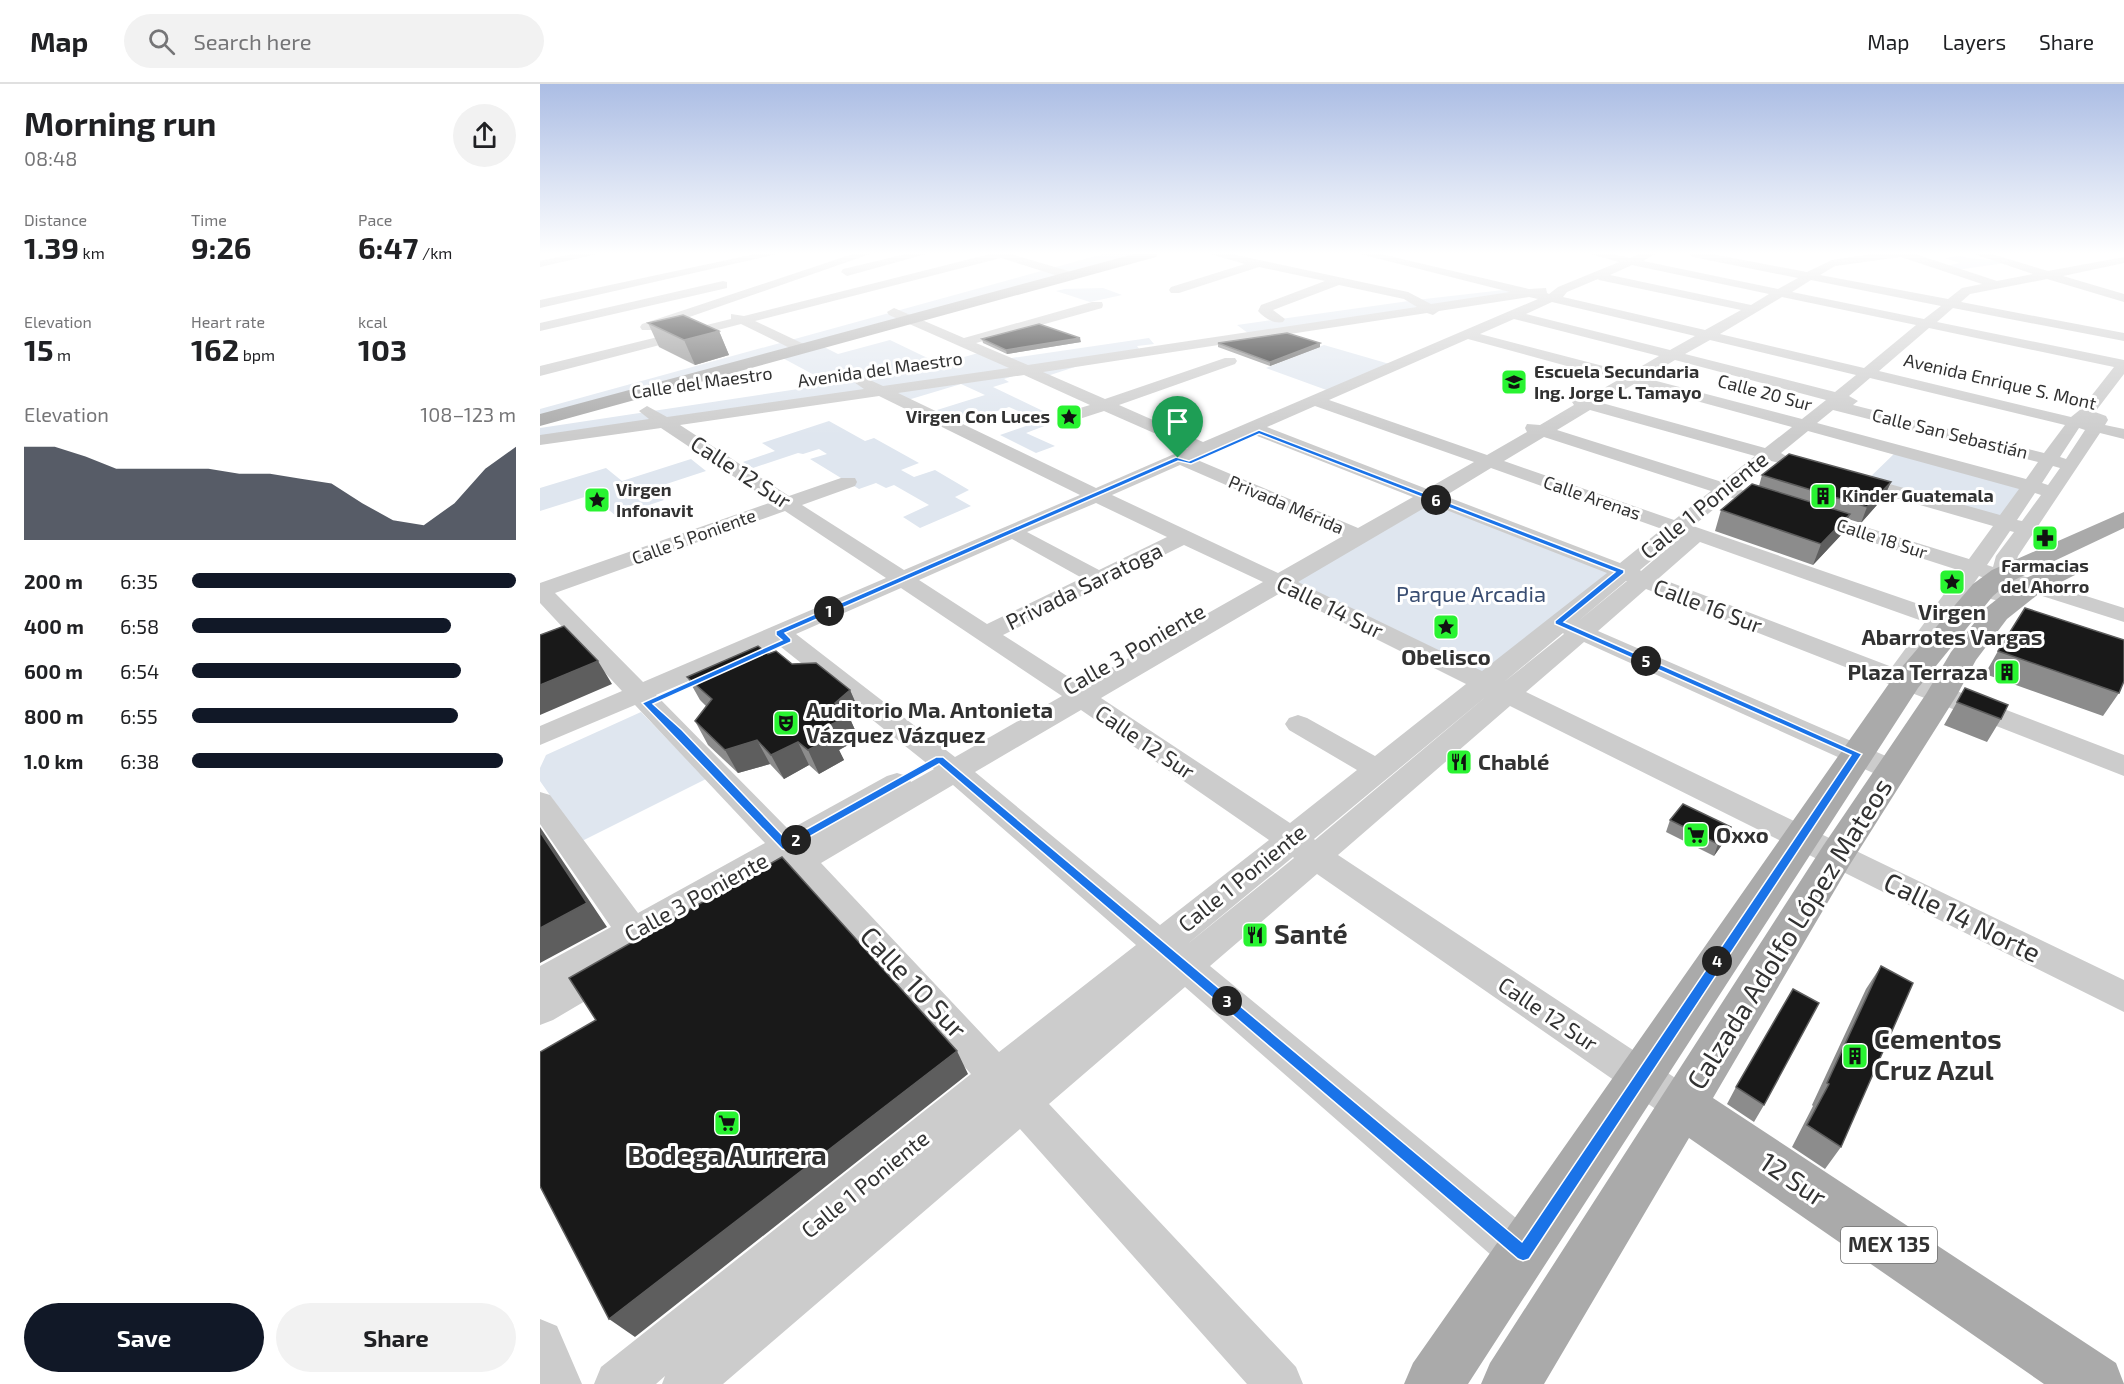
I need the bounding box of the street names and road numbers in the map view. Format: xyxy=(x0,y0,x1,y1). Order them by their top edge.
street label: Avenida del Maestro xyxy=(796,347,964,391)
street label: Avenida Enrique S. Mont xyxy=(1902,348,2099,414)
street label: Calle del Maestro xyxy=(630,361,774,403)
street label: Calle 20 Sur xyxy=(1716,369,1815,415)
street label: Calle San Sebastián xyxy=(1870,403,2030,463)
street label: Calle 12 Sur xyxy=(687,429,797,513)
street label: Calle 1 Poniente xyxy=(1634,445,1772,564)
street label: Privada Mérida xyxy=(1225,470,1347,538)
street label: Calle Arenas xyxy=(1541,470,1644,524)
street label: Calle 5 Poniente xyxy=(629,503,759,569)
street label: Calle 18 Sur xyxy=(1834,513,1931,563)
street label: Privada Saratoga xyxy=(1001,536,1166,634)
street label: Calle 14 Sur xyxy=(1273,569,1388,643)
street label: Calle 16 Sur xyxy=(1650,572,1767,638)
street label: Calle 3 Poniente xyxy=(1058,597,1209,699)
street label: Calle 12 Sur xyxy=(1091,698,1200,784)
street label: Calzada Adolfo López Mateos xyxy=(1679,771,1898,1095)
street label: Calle 1 Poniente xyxy=(1172,818,1310,937)
street label: Calle 3 Poniente xyxy=(619,846,772,946)
street label: Calle 14 Norte xyxy=(1879,865,2046,968)
street label: Calle 10 Sur xyxy=(855,919,974,1044)
street label: Calle 12 Sur xyxy=(1494,970,1603,1056)
street label: Calle 1 Poniente xyxy=(795,1124,933,1243)
street label: 12 Sur xyxy=(1755,1145,1834,1212)
road number: MEX 135 xyxy=(1841,1227,1937,1263)

